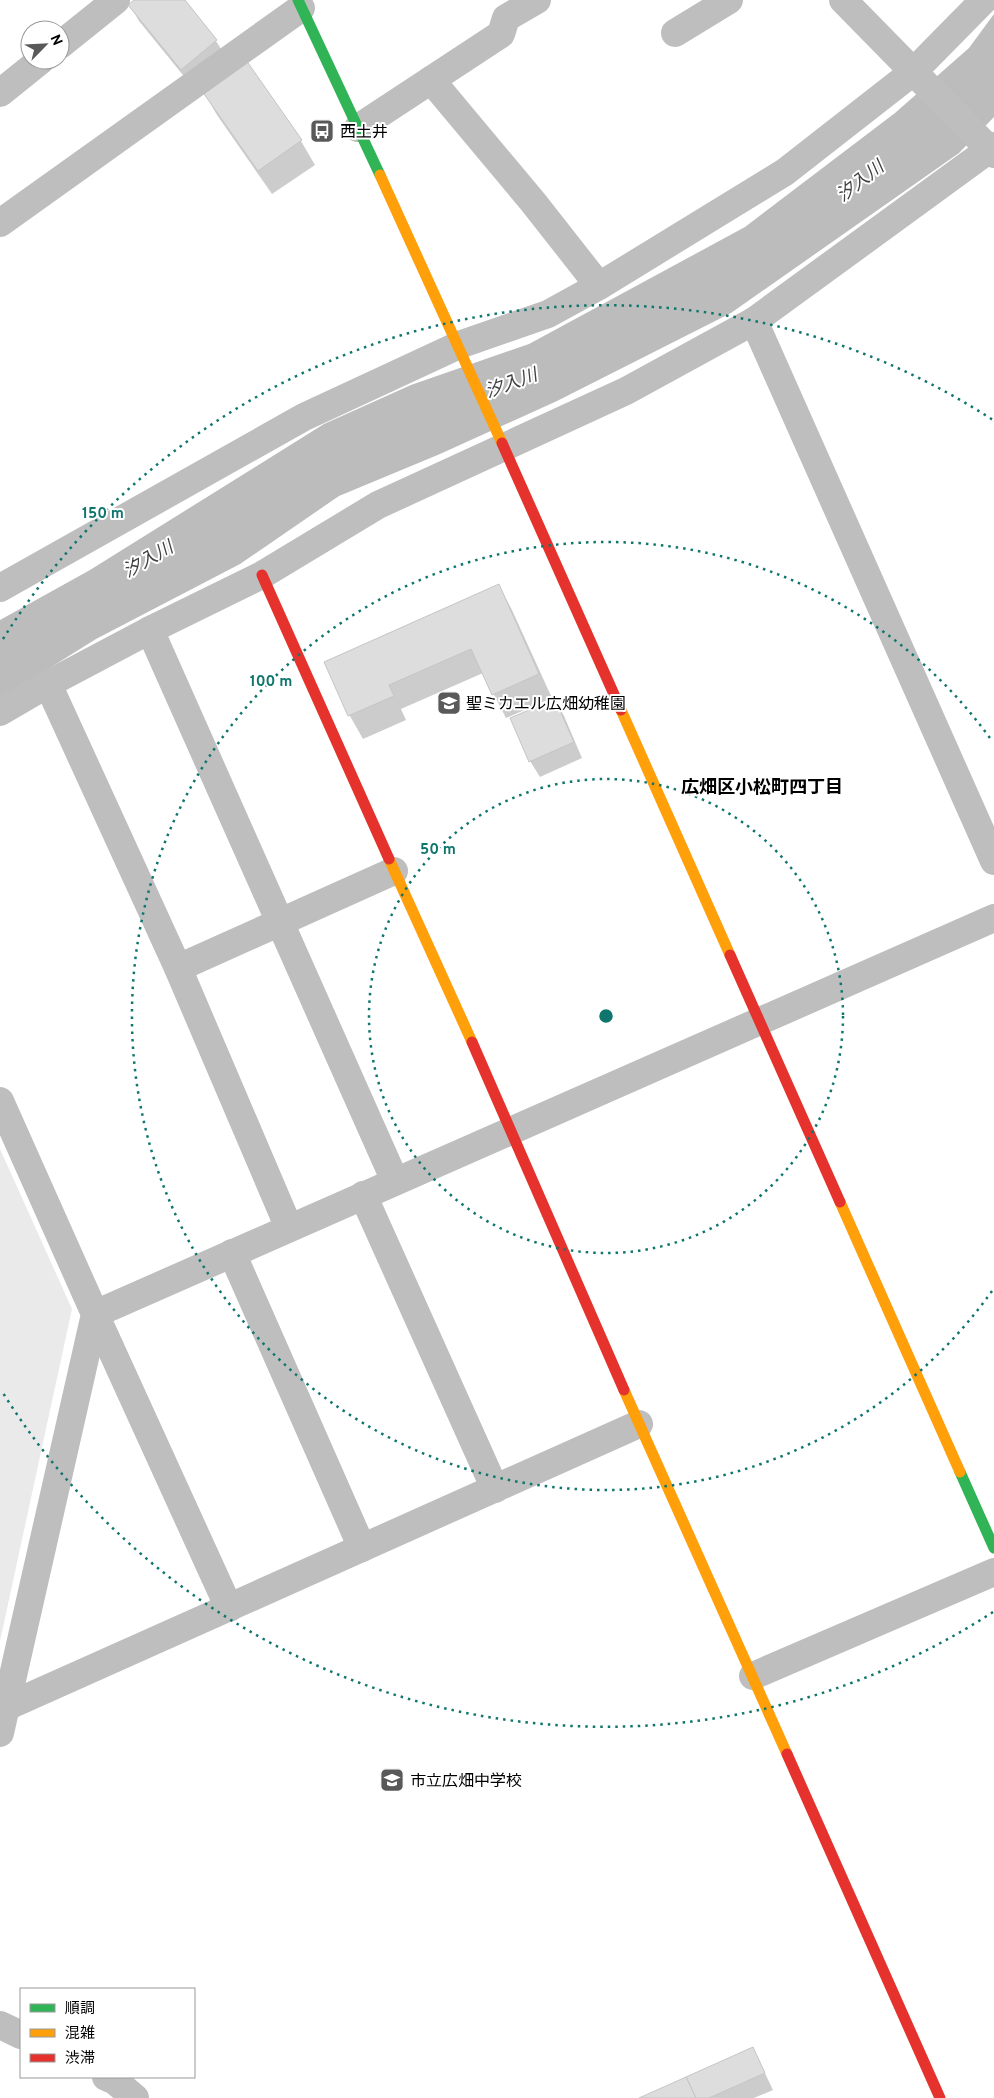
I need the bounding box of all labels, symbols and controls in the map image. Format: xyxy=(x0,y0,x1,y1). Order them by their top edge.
north arrow xyxy=(20,20,70,70)
text: N xyxy=(46,32,65,48)
bus stop icon: 西土井 xyxy=(309,118,335,144)
place label: 西土井 xyxy=(340,123,388,143)
water label: 汐入川 xyxy=(833,155,891,208)
water label: 汐入川 xyxy=(482,364,543,404)
text: 150 m xyxy=(82,505,124,524)
water label: 汐入川 xyxy=(120,536,180,584)
text: 100 m xyxy=(250,673,292,692)
school or university icon: 聖ミカエル広畑幼稚園 xyxy=(436,690,462,716)
place label: 聖ミカエル広畑幼稚園 xyxy=(466,695,626,715)
district label: 広畑区小松町四丁目 xyxy=(681,777,843,800)
text: 50 m xyxy=(420,841,456,860)
centre of rings xyxy=(597,1007,615,1025)
school or university icon: 市立広畑中学校 xyxy=(379,1767,405,1793)
place label: 市立広畑中学校 xyxy=(410,1772,522,1792)
legend xyxy=(20,1988,195,2078)
text: 順調 xyxy=(65,2000,95,2019)
text: 混雑 xyxy=(65,2025,95,2044)
text: 渋滞 xyxy=(65,2050,95,2069)

